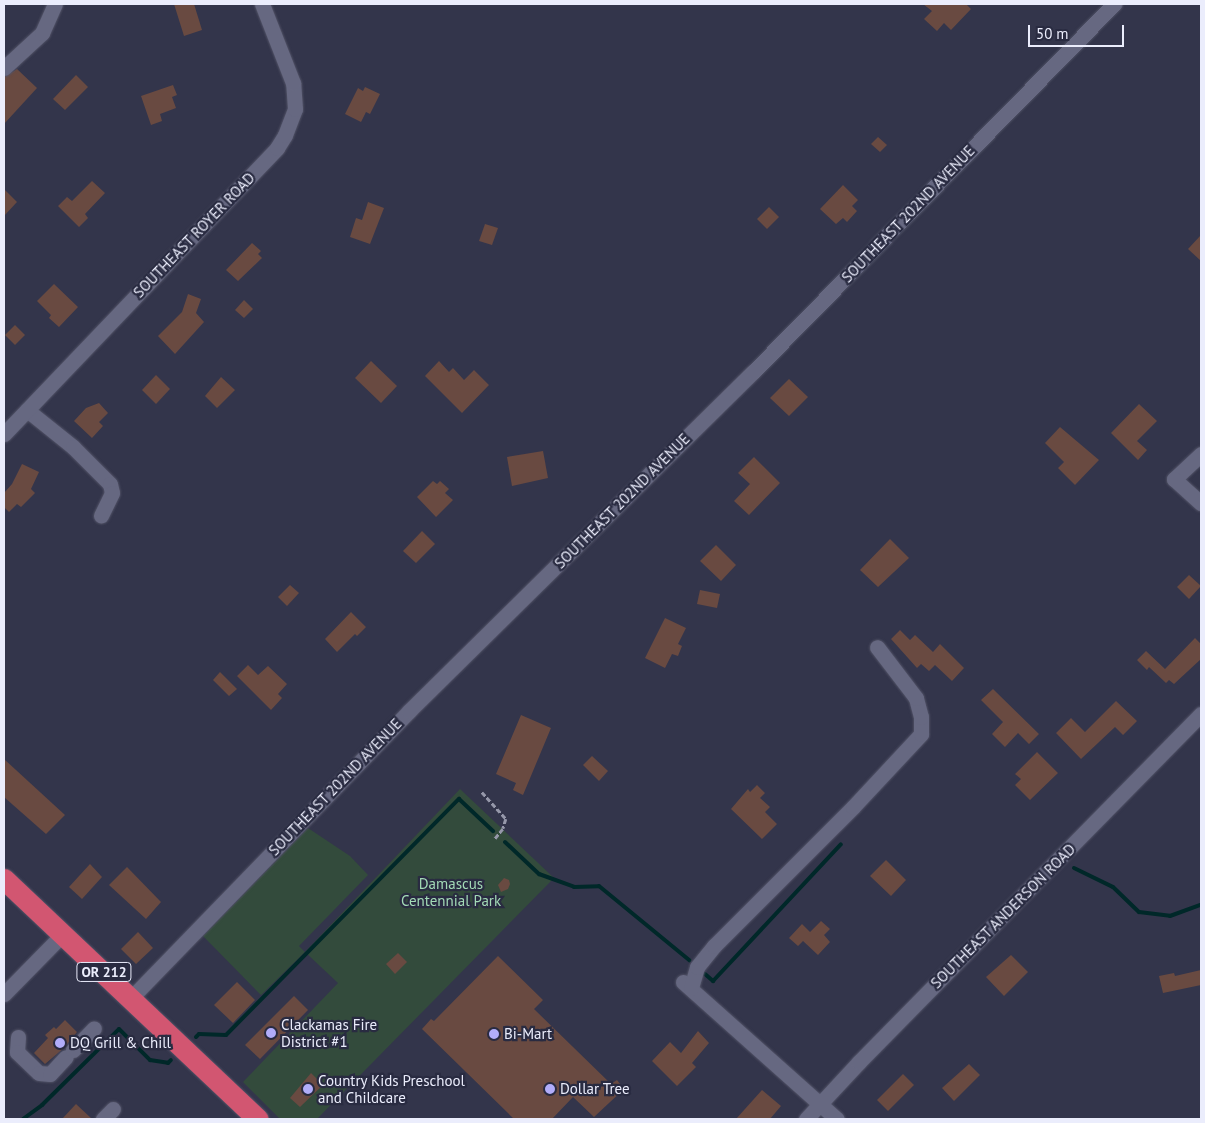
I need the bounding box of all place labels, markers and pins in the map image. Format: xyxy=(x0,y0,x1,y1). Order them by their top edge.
place label: Clackamas Fire District #1 xyxy=(281,1015,377,1050)
place label: Bi-Mart xyxy=(504,1025,552,1043)
marker: Clackamas Fire District #1 xyxy=(265,1027,277,1039)
marker: Bi-Mart xyxy=(488,1028,500,1040)
place label: DQ Grill & Chill xyxy=(70,1034,171,1052)
marker: DQ Grill & Chill xyxy=(54,1037,66,1049)
place label: Country Kids Preschool and Childcare xyxy=(318,1071,465,1106)
place label: Dollar Tree xyxy=(560,1080,630,1098)
marker: Country Kids Preschool and Childcare xyxy=(302,1083,314,1095)
marker: Dollar Tree xyxy=(544,1083,556,1095)

